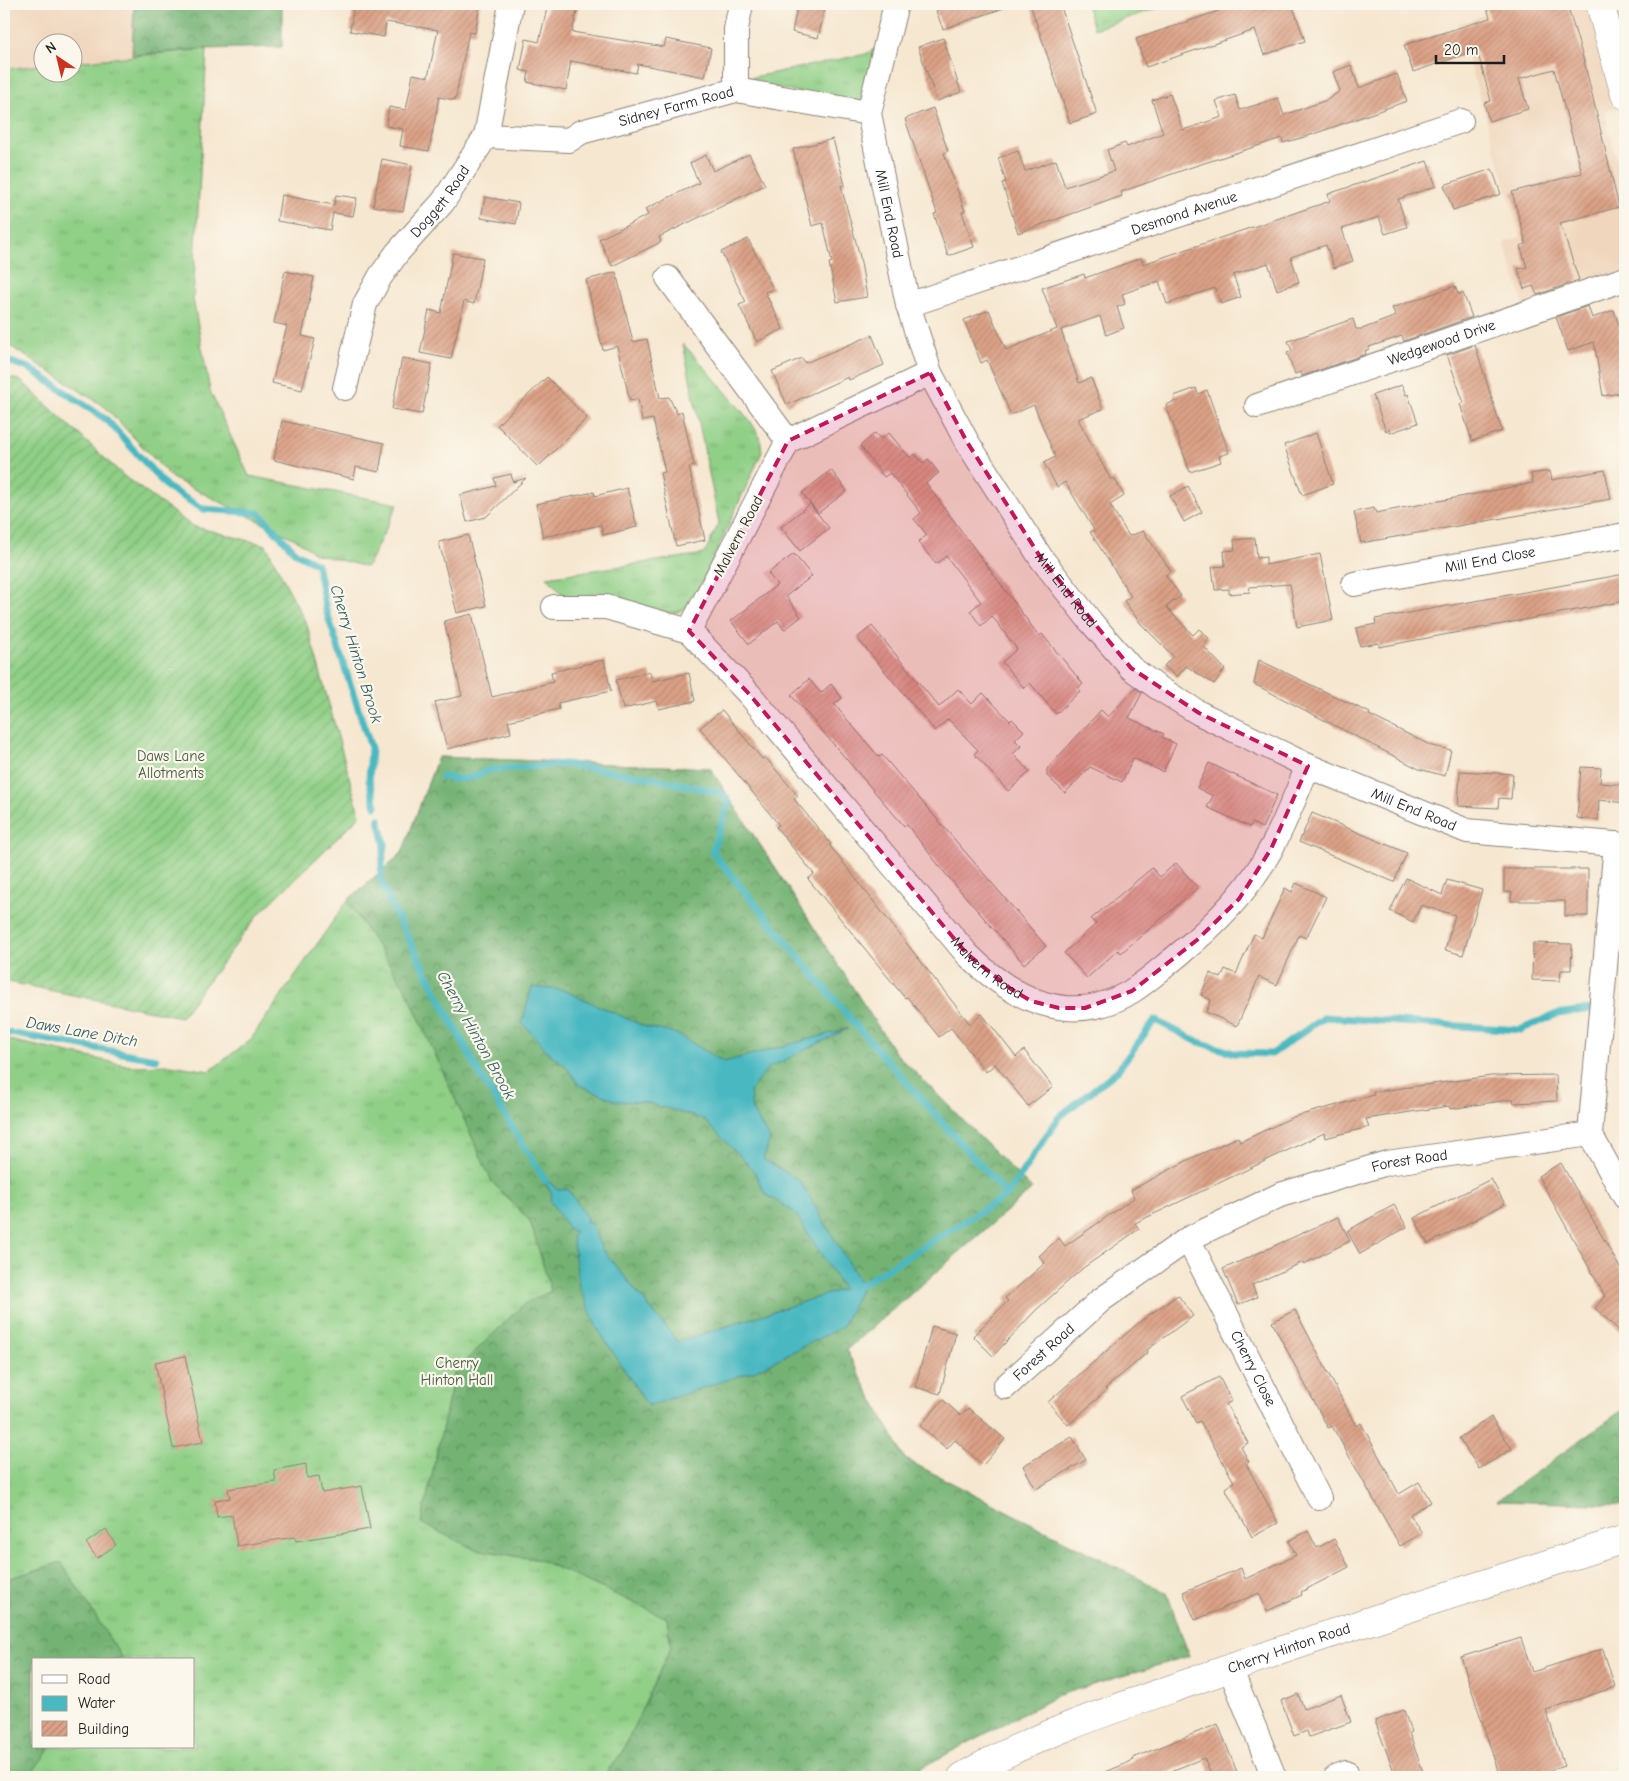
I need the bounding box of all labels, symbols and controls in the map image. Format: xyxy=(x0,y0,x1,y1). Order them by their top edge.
north arrow xyxy=(32,32,82,82)
scale bar xyxy=(1436,32,1504,64)
text: N xyxy=(42,38,59,57)
text: 20 m xyxy=(1444,41,1478,59)
street label: Sidney Farm Road xyxy=(616,82,736,130)
street label: Doggett Road xyxy=(406,162,474,241)
street label: Mill End Road xyxy=(872,168,907,260)
street label: Desmond Avenue xyxy=(1129,187,1240,239)
street label: Wedgewood Drive xyxy=(1385,315,1498,369)
street label: Malvern Road xyxy=(709,493,767,579)
street label: Mill End Close xyxy=(1443,542,1537,576)
street label: Mill End Road xyxy=(1031,549,1101,631)
water label: Cherry Hinton Brook xyxy=(326,583,386,725)
park label: Daws Lane Allotments xyxy=(137,747,206,782)
street label: Mill End Road xyxy=(1369,784,1459,835)
street label: Malvern Road xyxy=(947,933,1026,1003)
water label: Cherry Hinton Brook xyxy=(433,968,519,1102)
water label: Daws Lane Ditch xyxy=(25,1013,139,1051)
street label: Forest Road xyxy=(1369,1145,1449,1176)
street label: Forest Road xyxy=(1009,1320,1078,1385)
street label: Cherry Close xyxy=(1227,1328,1280,1410)
park label: Cherry Hinton Hall xyxy=(421,1354,493,1389)
street label: Cherry Hinton Road xyxy=(1225,1619,1353,1677)
legend xyxy=(32,1658,195,1748)
text: Road xyxy=(78,1670,110,1688)
text: Water xyxy=(78,1694,115,1712)
text: Building xyxy=(78,1720,129,1738)

